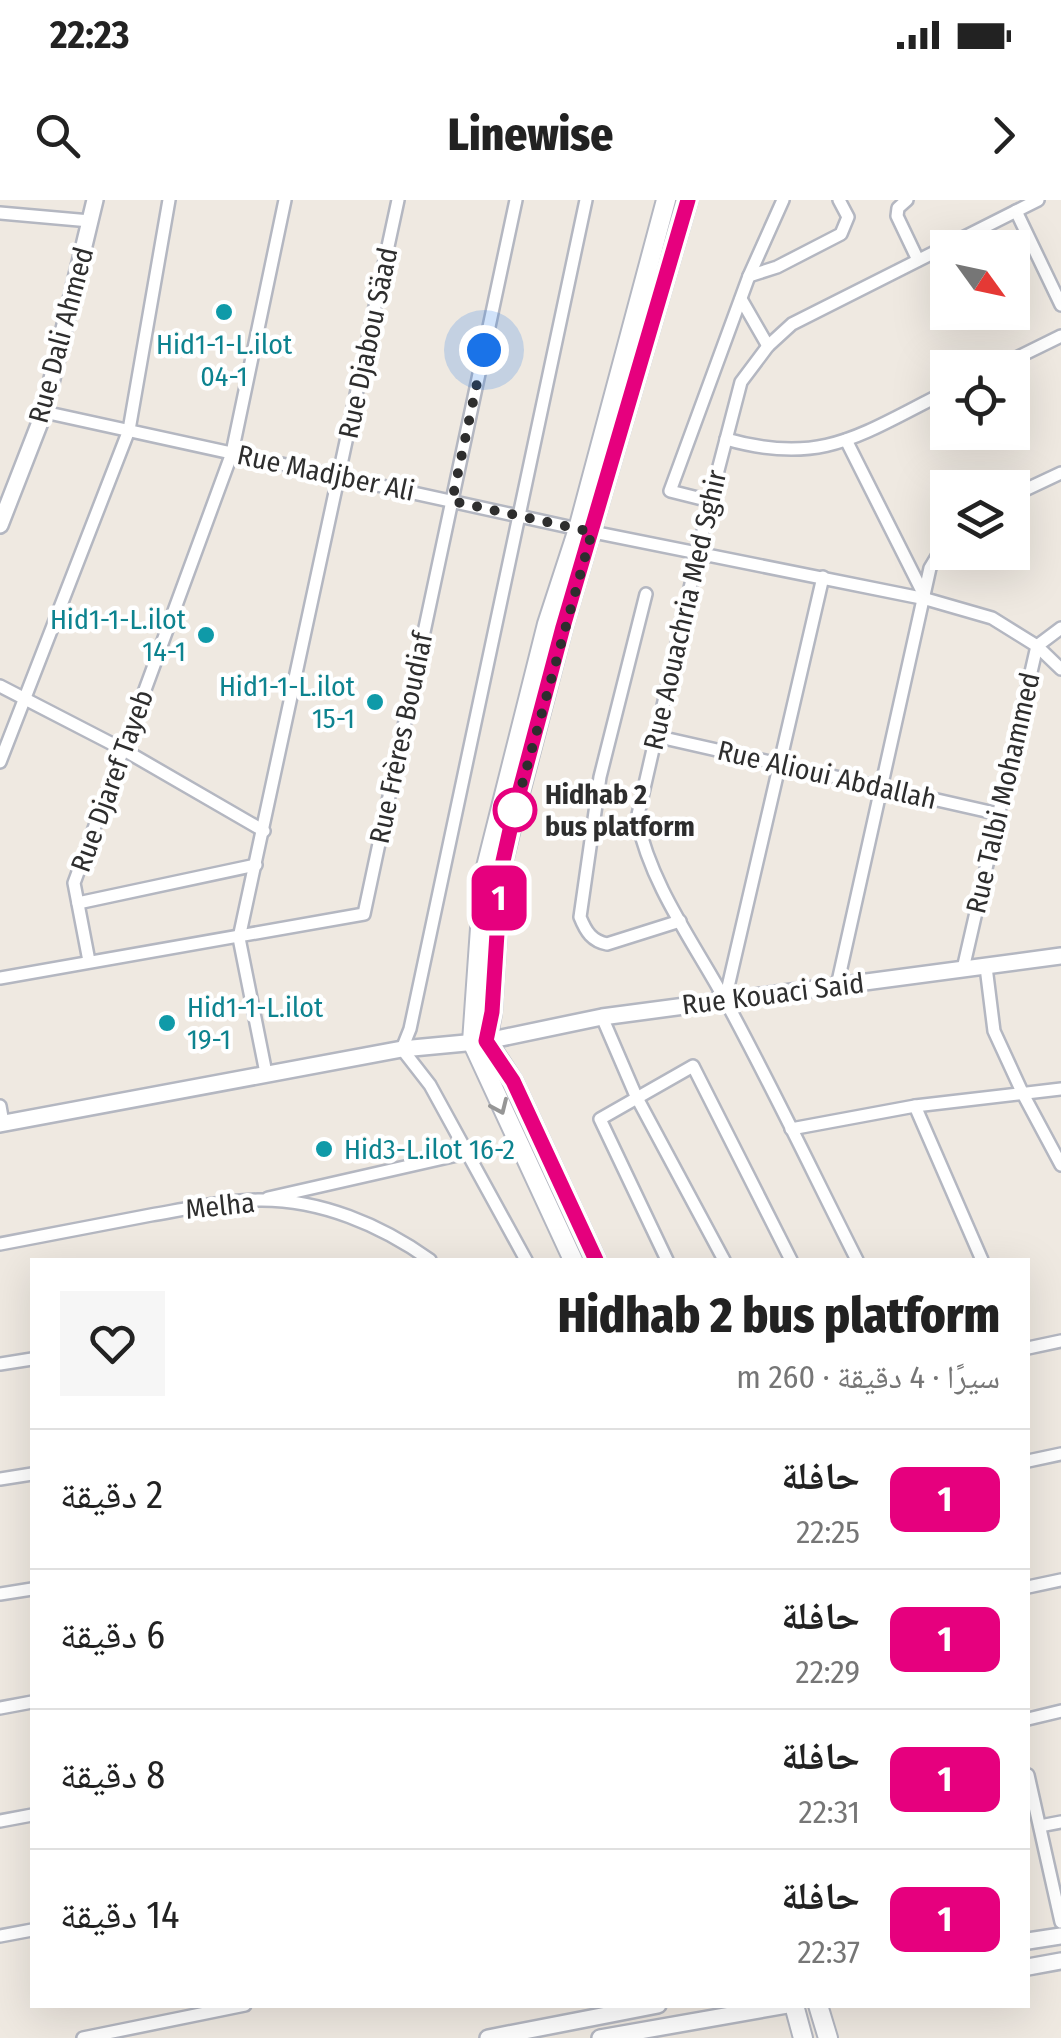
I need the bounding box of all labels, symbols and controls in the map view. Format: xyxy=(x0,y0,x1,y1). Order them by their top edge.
text: 22:23 xyxy=(50,12,129,58)
icon: search xyxy=(30,108,85,163)
text: Linewise xyxy=(448,108,613,162)
icon: forward xyxy=(976,108,1031,163)
north arrow xyxy=(930,230,1030,330)
map controls xyxy=(930,230,1030,570)
street label: Rue Dali Ahmed xyxy=(22,243,100,427)
street label: Rue Djabou Säad xyxy=(332,244,404,442)
marker: Hid1-1-L.ilot 04-1 xyxy=(213,301,235,323)
your location xyxy=(459,325,509,375)
place label: Hid1-1-L.ilot 04-1 xyxy=(156,328,293,393)
button: locate xyxy=(930,350,1030,450)
street label: Rue Madjber Ali xyxy=(234,438,418,508)
street label: Rue Aouachria Med Sghir xyxy=(637,467,733,753)
button: layers xyxy=(930,470,1030,570)
place label: Hid1-1-L.ilot 14-1 xyxy=(50,603,187,668)
marker: Hid1-1-L.ilot 14-1 xyxy=(195,624,217,646)
street label: Rue Frères Boudiaf xyxy=(363,627,440,846)
street label: Rue Talbi Mohammed xyxy=(959,669,1047,917)
place label: Hid1-1-L.ilot 15-1 xyxy=(219,670,356,735)
street label: Rue Djaref Tayeb xyxy=(64,685,160,877)
marker: Hid1-1-L.ilot 15-1 xyxy=(364,691,386,713)
street label: Rue Alioui Abdallah xyxy=(714,734,940,816)
place label: Hidhab 2 bus platform xyxy=(545,778,695,843)
marker: Hidhab 2 bus platform xyxy=(494,789,536,831)
line badge: 1 xyxy=(466,866,532,930)
text: 1 xyxy=(492,877,506,919)
street label: Rue Kouaci Said xyxy=(680,966,866,1022)
place label: Hid1-1-L.ilot 19-1 xyxy=(187,991,324,1056)
marker: Hid1-1-L.ilot 19-1 xyxy=(156,1012,178,1034)
one-way arrow xyxy=(488,1097,508,1115)
place label: Hid3-L.ilot 16-2 xyxy=(344,1133,515,1166)
marker: Hid3-L.ilot 16-2 xyxy=(313,1138,335,1160)
street label: Melha xyxy=(184,1186,256,1226)
text: Hidhab 2 bus platform xyxy=(558,1287,1000,1345)
button: heart xyxy=(60,1291,165,1396)
text: سيرًا · 4 دقيقة · 260 m xyxy=(736,1358,1000,1396)
text: حافلة xyxy=(781,1453,860,1499)
text: 2 دقيقة xyxy=(60,1472,163,1518)
text: 1 xyxy=(938,1478,952,1520)
text: 22:25 xyxy=(796,1513,860,1551)
text: حافلة xyxy=(781,1593,860,1639)
text: 6 دقيقة xyxy=(60,1612,165,1658)
text: 1 xyxy=(938,1618,952,1660)
text: 22:29 xyxy=(796,1653,860,1691)
text: حافلة xyxy=(781,1733,860,1779)
text: 8 دقيقة xyxy=(60,1752,165,1798)
text: 1 xyxy=(938,1758,952,1800)
text: 22:31 xyxy=(799,1793,860,1831)
text: حافلة xyxy=(781,1873,860,1919)
text: 14 دقيقة xyxy=(60,1892,179,1938)
text: 1 xyxy=(938,1898,952,1940)
text: 22:37 xyxy=(797,1933,860,1971)

